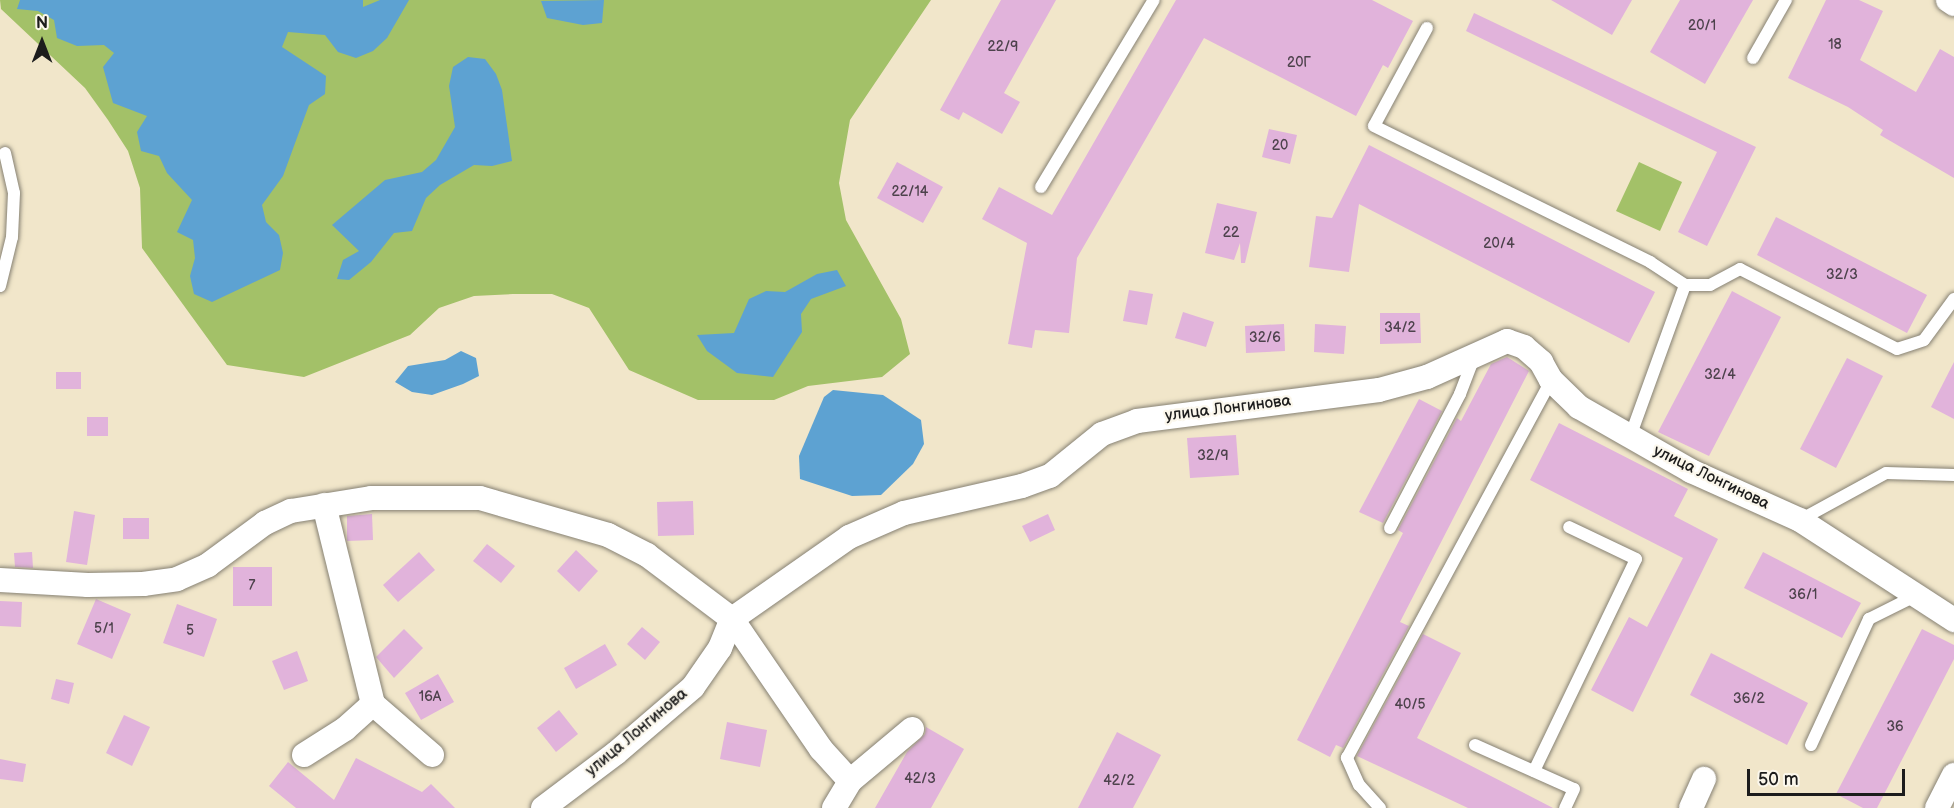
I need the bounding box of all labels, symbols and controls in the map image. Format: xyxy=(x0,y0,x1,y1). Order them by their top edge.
north arrow xyxy=(12,12,72,72)
text: N xyxy=(36,14,48,33)
house number: 20/1 xyxy=(1688,18,1716,34)
house number: 18 xyxy=(1828,37,1842,53)
house number: 22/9 xyxy=(988,39,1018,55)
house number: 20Г xyxy=(1287,55,1311,71)
house number: 20 xyxy=(1272,138,1288,154)
house number: 22/14 xyxy=(892,184,928,200)
house number: 22 xyxy=(1223,225,1239,241)
house number: 20/4 xyxy=(1483,236,1515,252)
house number: 32/3 xyxy=(1826,267,1858,283)
house number: 34/2 xyxy=(1384,320,1416,336)
house number: 32/6 xyxy=(1249,330,1281,346)
house number: 32/4 xyxy=(1704,367,1736,383)
street label: улица Лонгинова xyxy=(1164,392,1292,426)
street label: улица Лонгинова xyxy=(1650,442,1772,514)
house number: 32/9 xyxy=(1197,448,1229,464)
house number: 7 xyxy=(249,578,255,594)
house number: 36/1 xyxy=(1789,587,1817,603)
house number: 5/1 xyxy=(94,621,114,637)
house number: 5 xyxy=(186,623,194,639)
street label: улица Лонгинова xyxy=(582,685,692,781)
house number: 16А xyxy=(419,689,441,705)
house number: 36/2 xyxy=(1733,691,1765,707)
house number: 40/5 xyxy=(1394,697,1426,713)
house number: 36 xyxy=(1886,719,1904,735)
scale bar xyxy=(1750,757,1908,795)
text: 50 m xyxy=(1758,769,1799,790)
house number: 42/3 xyxy=(904,771,936,787)
house number: 42/2 xyxy=(1103,773,1135,789)

